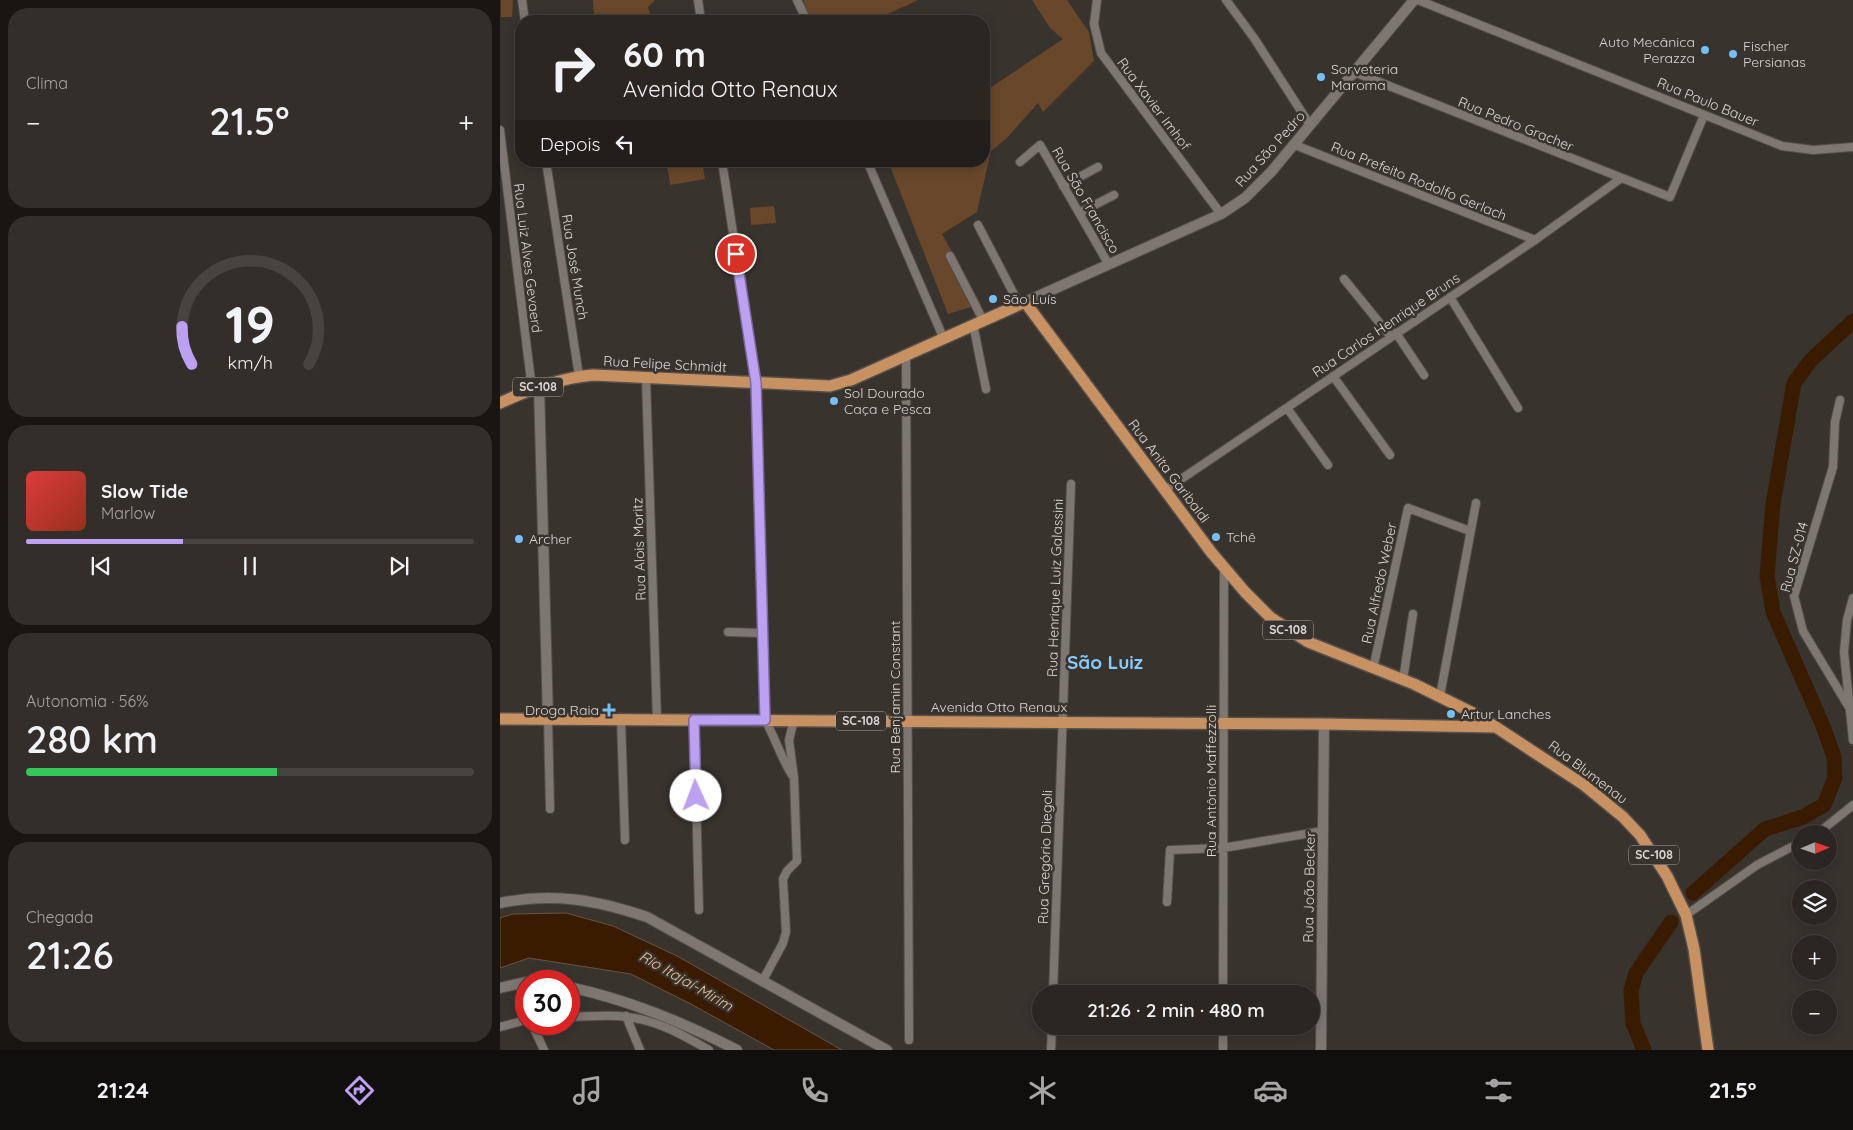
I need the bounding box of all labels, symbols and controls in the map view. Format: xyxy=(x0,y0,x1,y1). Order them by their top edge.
text: 60 m xyxy=(623,32,706,76)
place label: Auto Mecânica Perazza xyxy=(1599,33,1695,67)
icon: right xyxy=(540,35,605,100)
place label: Fischer Persianas xyxy=(1743,37,1806,71)
marker: Auto Mecânica Perazza xyxy=(1699,44,1711,56)
marker: Fischer Persianas xyxy=(1727,48,1739,60)
street label: Rua Xavier Imhof xyxy=(1113,54,1195,154)
place label: Sorveteria Maroma xyxy=(1331,60,1398,94)
marker: Sorveteria Maroma xyxy=(1315,71,1327,83)
text: Clima xyxy=(26,73,68,93)
street label: Rua Paulo Bauer xyxy=(1654,73,1762,131)
text: Avenida Otto Renaux xyxy=(623,75,838,103)
street label: Rua Pedro Gracher xyxy=(1455,93,1577,156)
text: 21.5° xyxy=(209,97,290,145)
text: − xyxy=(26,105,41,140)
text: + xyxy=(458,105,474,140)
street label: Rua São Pedro xyxy=(1231,107,1309,191)
icon: left xyxy=(611,130,639,158)
text: Depois xyxy=(540,132,601,156)
street label: Rua Prefeito Rodolfo Gerlach xyxy=(1329,137,1509,225)
street label: Rua São Francisco xyxy=(1048,143,1124,257)
street label: Rua Luiz Alves Gevaerd xyxy=(510,182,546,334)
street label: Rua José Munch xyxy=(558,213,592,321)
pin xyxy=(715,233,757,275)
icon: arrive xyxy=(722,240,750,268)
street label: Rua Carlos Henrique Bruns xyxy=(1309,269,1463,381)
place label: São Luís xyxy=(1003,290,1057,308)
text: 19 xyxy=(225,291,275,356)
marker: São Luís xyxy=(987,293,999,305)
text: km/h xyxy=(227,351,273,373)
street label: Rua Felipe Schmidt xyxy=(603,352,727,376)
road number: SC-108 xyxy=(513,378,563,397)
place label: Sol Dourado Caça e Pesca xyxy=(844,384,931,418)
marker: Sol Dourado Caça e Pesca xyxy=(828,395,840,407)
street label: Rua Anita Garibaldi xyxy=(1124,416,1214,526)
text: Slow Tide xyxy=(101,479,189,503)
street label: Rua Alois Moritz xyxy=(628,497,650,601)
street label: Rua Henrique Luiz Galassini xyxy=(1043,499,1067,677)
text: Marlow xyxy=(101,503,155,523)
street label: Rua Alfredo Weber xyxy=(1357,520,1401,645)
street label: Rua SZ-014 xyxy=(1776,520,1812,594)
place label: Tchê xyxy=(1226,528,1256,546)
place label: Archer xyxy=(529,530,572,548)
marker: Tchê xyxy=(1210,531,1222,543)
marker: Archer xyxy=(513,533,525,545)
icon: previous xyxy=(87,552,115,580)
icon: pause xyxy=(236,552,264,580)
icon: next xyxy=(385,552,413,580)
street label: Rua Benjamin Constant xyxy=(886,620,904,773)
road number: SC-108 xyxy=(1263,620,1313,640)
district label: São Luiz xyxy=(1067,650,1143,674)
text: Autonomia · 56% xyxy=(26,691,149,711)
street label: Avenida Otto Renaux xyxy=(931,698,1068,716)
place label: Droga Raia xyxy=(525,701,599,719)
marker: Droga Raia xyxy=(603,704,615,716)
street label: Rua Antônio Maffezzolli xyxy=(1202,705,1220,857)
place label: Artur Lanches xyxy=(1461,705,1551,723)
marker: Artur Lanches xyxy=(1445,708,1457,720)
road number: SC-108 xyxy=(836,711,886,730)
text: 280 km xyxy=(26,715,158,763)
street label: Rua Blumenau xyxy=(1545,736,1631,808)
position arrow xyxy=(669,769,721,821)
street label: Rua Gregório Diegoli xyxy=(1034,790,1056,924)
north arrow xyxy=(1792,825,1838,870)
map controls xyxy=(1792,825,1837,1035)
street label: Rua João Becker xyxy=(1299,831,1319,943)
road number: SC-108 xyxy=(1629,846,1679,864)
button: layers xyxy=(1792,880,1837,925)
text: Chegada xyxy=(26,907,94,927)
text: 21:26 xyxy=(26,931,114,979)
button: + xyxy=(1792,935,1837,980)
water label: Rio Itajaí-Mirim xyxy=(636,946,737,1015)
speed limit sign: 30 xyxy=(515,970,580,1035)
button: − xyxy=(1792,990,1837,1035)
text: 21:26 · 2 min · 480 m xyxy=(1087,998,1265,1022)
icon: directions xyxy=(342,1073,377,1108)
icon: music xyxy=(570,1073,605,1108)
icon: phone xyxy=(797,1073,832,1108)
icon: climate xyxy=(1025,1073,1060,1108)
icon: car xyxy=(1253,1073,1288,1108)
icon: filters xyxy=(1481,1073,1516,1108)
text: 21:24 xyxy=(96,1076,149,1104)
text: 21.5° xyxy=(1709,1076,1757,1104)

